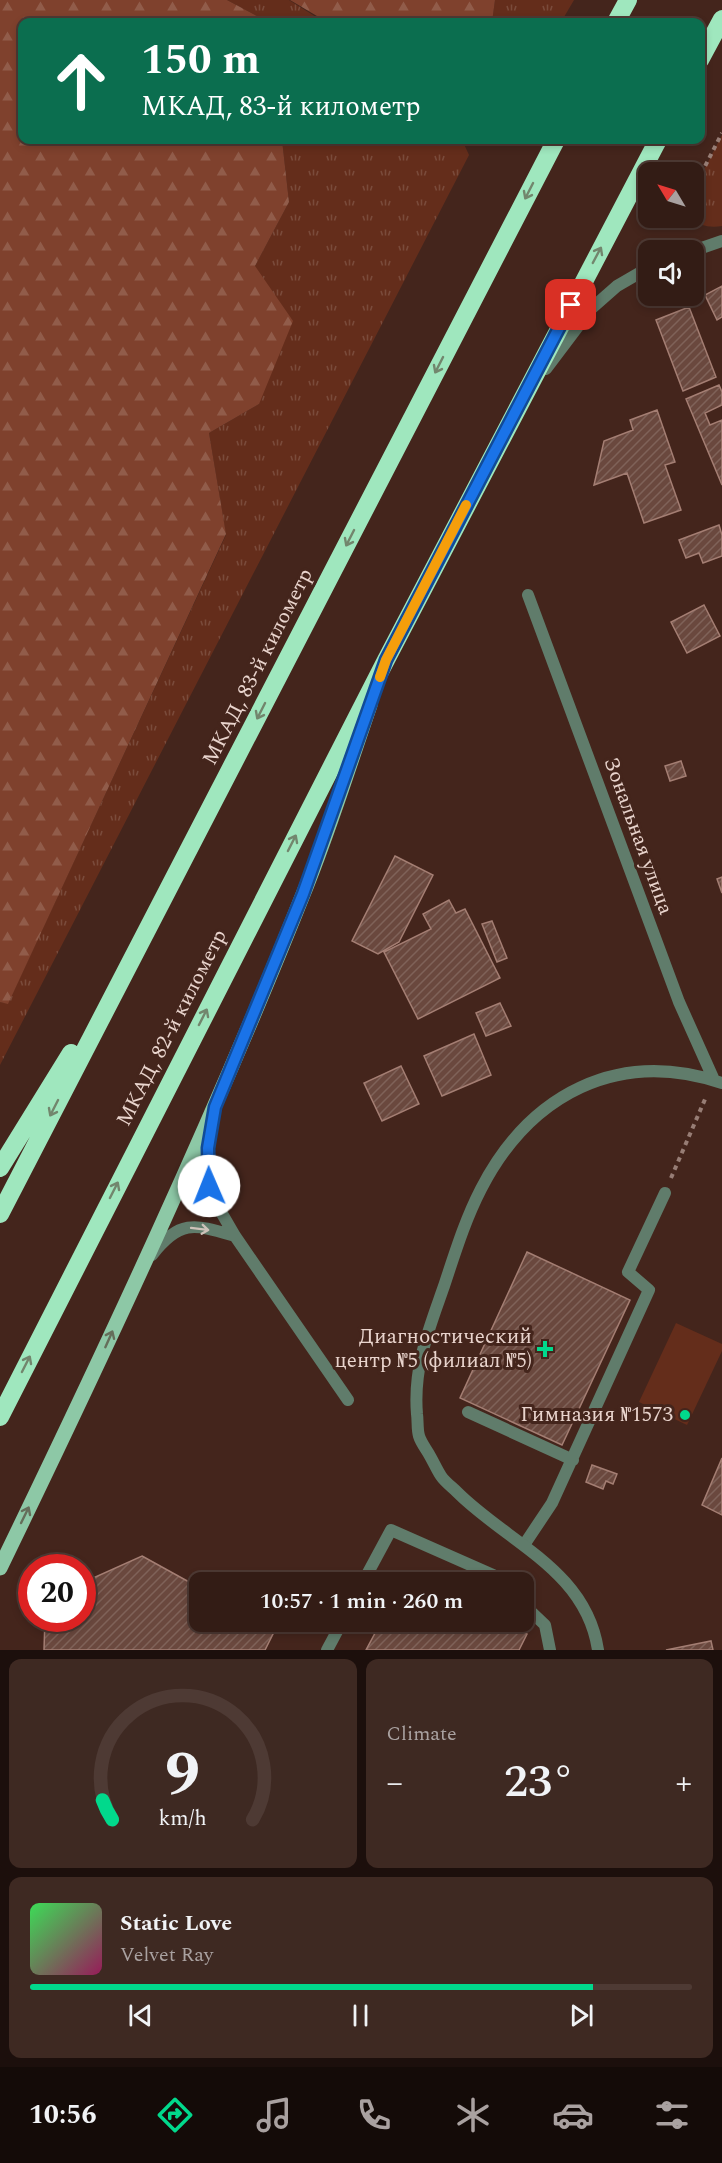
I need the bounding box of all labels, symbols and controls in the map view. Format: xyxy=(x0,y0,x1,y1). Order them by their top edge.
text: 150 m xyxy=(141,29,260,92)
icon: ahead xyxy=(42,42,120,120)
text: МКАД, 83-й километр xyxy=(141,86,421,128)
north arrow xyxy=(638,162,704,228)
map controls xyxy=(638,162,704,306)
one-way arrow xyxy=(523,182,534,200)
button: sound xyxy=(638,240,704,306)
one-way arrow xyxy=(592,246,604,264)
pin xyxy=(545,279,596,330)
icon: arrive xyxy=(554,288,587,321)
one-way arrow xyxy=(433,355,445,373)
one-way arrow xyxy=(344,529,356,546)
street label: МКАД, 83-й километр xyxy=(194,563,322,771)
one-way arrow xyxy=(254,702,266,720)
street label: Зональная улица xyxy=(595,753,682,920)
one-way arrow xyxy=(287,835,298,853)
street label: МКАД, 82-й километр xyxy=(108,924,236,1132)
one-way arrow xyxy=(197,1009,209,1026)
one-way arrow xyxy=(48,1099,60,1117)
position arrow xyxy=(177,1154,241,1218)
one-way arrow xyxy=(109,1182,121,1200)
one-way arrow xyxy=(189,1223,209,1234)
place label: Диагностический центр №5 (филиал №5) xyxy=(335,1321,532,1377)
one-way arrow xyxy=(104,1330,115,1348)
marker: Диагностический центр №5 (филиал №5) xyxy=(536,1340,554,1358)
one-way arrow xyxy=(21,1356,33,1374)
place label: Гимназия №1573 xyxy=(520,1399,673,1431)
marker: Гимназия №1573 xyxy=(678,1408,692,1422)
one-way arrow xyxy=(20,1507,32,1525)
speed limit sign: 20 xyxy=(18,1554,96,1632)
text: 10:57 · 1 min · 260 m xyxy=(260,1585,463,1618)
text: Climate xyxy=(387,1719,457,1749)
text: 9 xyxy=(165,1728,200,1823)
text: 23° xyxy=(504,1748,575,1817)
text: − xyxy=(387,1758,403,1808)
text: + xyxy=(676,1758,692,1808)
text: km/h xyxy=(159,1803,207,1836)
text: Static Love xyxy=(120,1907,232,1940)
text: Velvet Ray xyxy=(120,1940,213,1970)
icon: previous xyxy=(124,1999,157,2032)
icon: pause xyxy=(344,1999,377,2032)
icon: next xyxy=(565,1999,598,2032)
text: 10:56 xyxy=(29,2094,97,2136)
icon: directions xyxy=(154,2094,196,2136)
icon: music xyxy=(253,2094,295,2136)
icon: phone xyxy=(353,2094,395,2136)
icon: climate xyxy=(452,2094,494,2136)
icon: car xyxy=(552,2094,594,2136)
icon: filters xyxy=(651,2094,693,2136)

